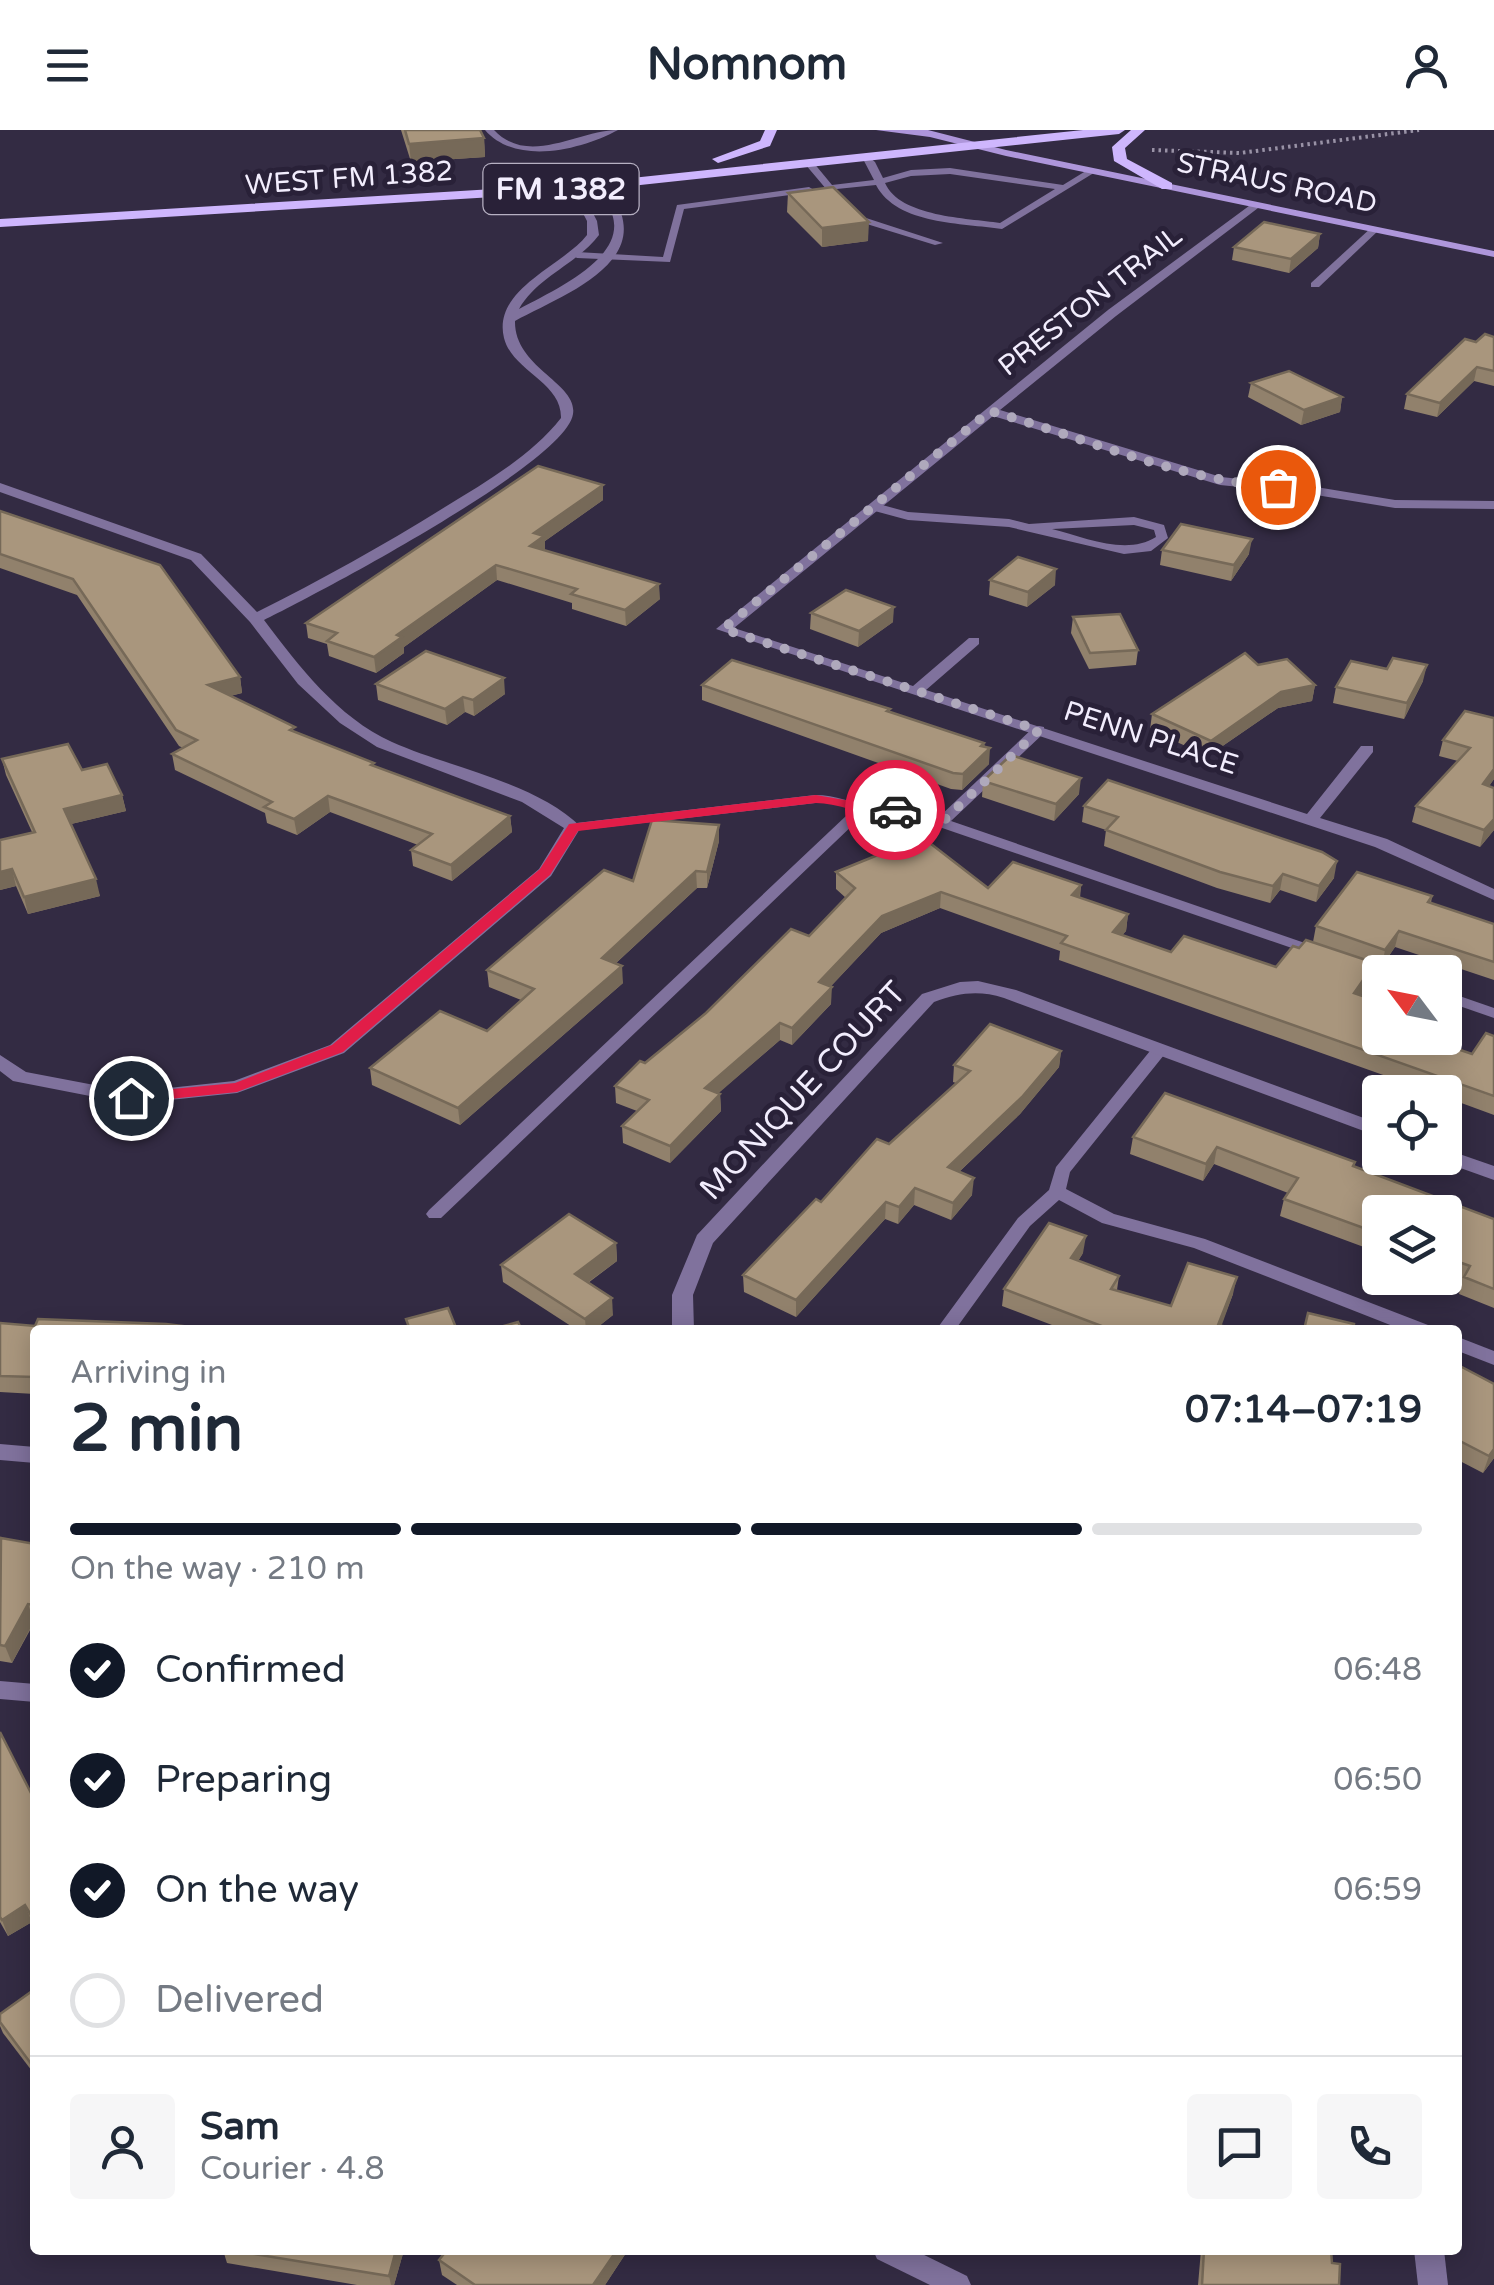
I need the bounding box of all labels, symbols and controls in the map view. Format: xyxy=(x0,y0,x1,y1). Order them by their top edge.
icon: menu xyxy=(40,38,95,93)
text: Nomnom xyxy=(647,38,847,92)
icon: person xyxy=(1399,38,1454,93)
street label: STRAUS ROAD xyxy=(1174,145,1380,221)
street label: WEST FM 1382 xyxy=(244,154,454,202)
road number: FM 1382 xyxy=(484,164,638,214)
street label: PRESTON TRAIL xyxy=(991,219,1189,383)
pin xyxy=(1236,445,1321,530)
icon: bag xyxy=(1251,460,1306,515)
street label: PENN PLACE xyxy=(1060,694,1242,782)
courier xyxy=(845,760,945,860)
icon: car xyxy=(868,783,923,838)
north arrow xyxy=(1362,955,1462,1055)
map controls xyxy=(1362,955,1462,1295)
street label: MONIQUE COURT xyxy=(692,974,914,1208)
pin xyxy=(89,1056,174,1141)
icon: home xyxy=(104,1071,159,1126)
button: locate xyxy=(1362,1075,1462,1175)
button: layers xyxy=(1362,1195,1462,1295)
text: Arriving in xyxy=(70,1354,227,1392)
text: 07:14–07:19 xyxy=(1185,1387,1422,1433)
text: 2 min xyxy=(70,1390,243,1469)
text: On the way · 210 m xyxy=(70,1550,365,1588)
icon: check xyxy=(70,1643,125,1698)
text: Confirmed xyxy=(155,1647,346,1693)
text: 06:48 xyxy=(1333,1651,1422,1689)
icon: check xyxy=(70,1753,125,1808)
text: Preparing xyxy=(155,1757,332,1803)
text: 06:50 xyxy=(1333,1761,1422,1799)
icon: check xyxy=(70,1863,125,1918)
text: On the way xyxy=(155,1867,359,1913)
text: 06:59 xyxy=(1333,1871,1422,1909)
text: Delivered xyxy=(155,1977,324,2023)
button: person xyxy=(70,2094,175,2199)
button: chat xyxy=(1187,2094,1292,2199)
button: phone xyxy=(1317,2094,1422,2199)
text: Sam xyxy=(200,2104,280,2150)
text: Courier · 4.8 xyxy=(200,2150,385,2188)

